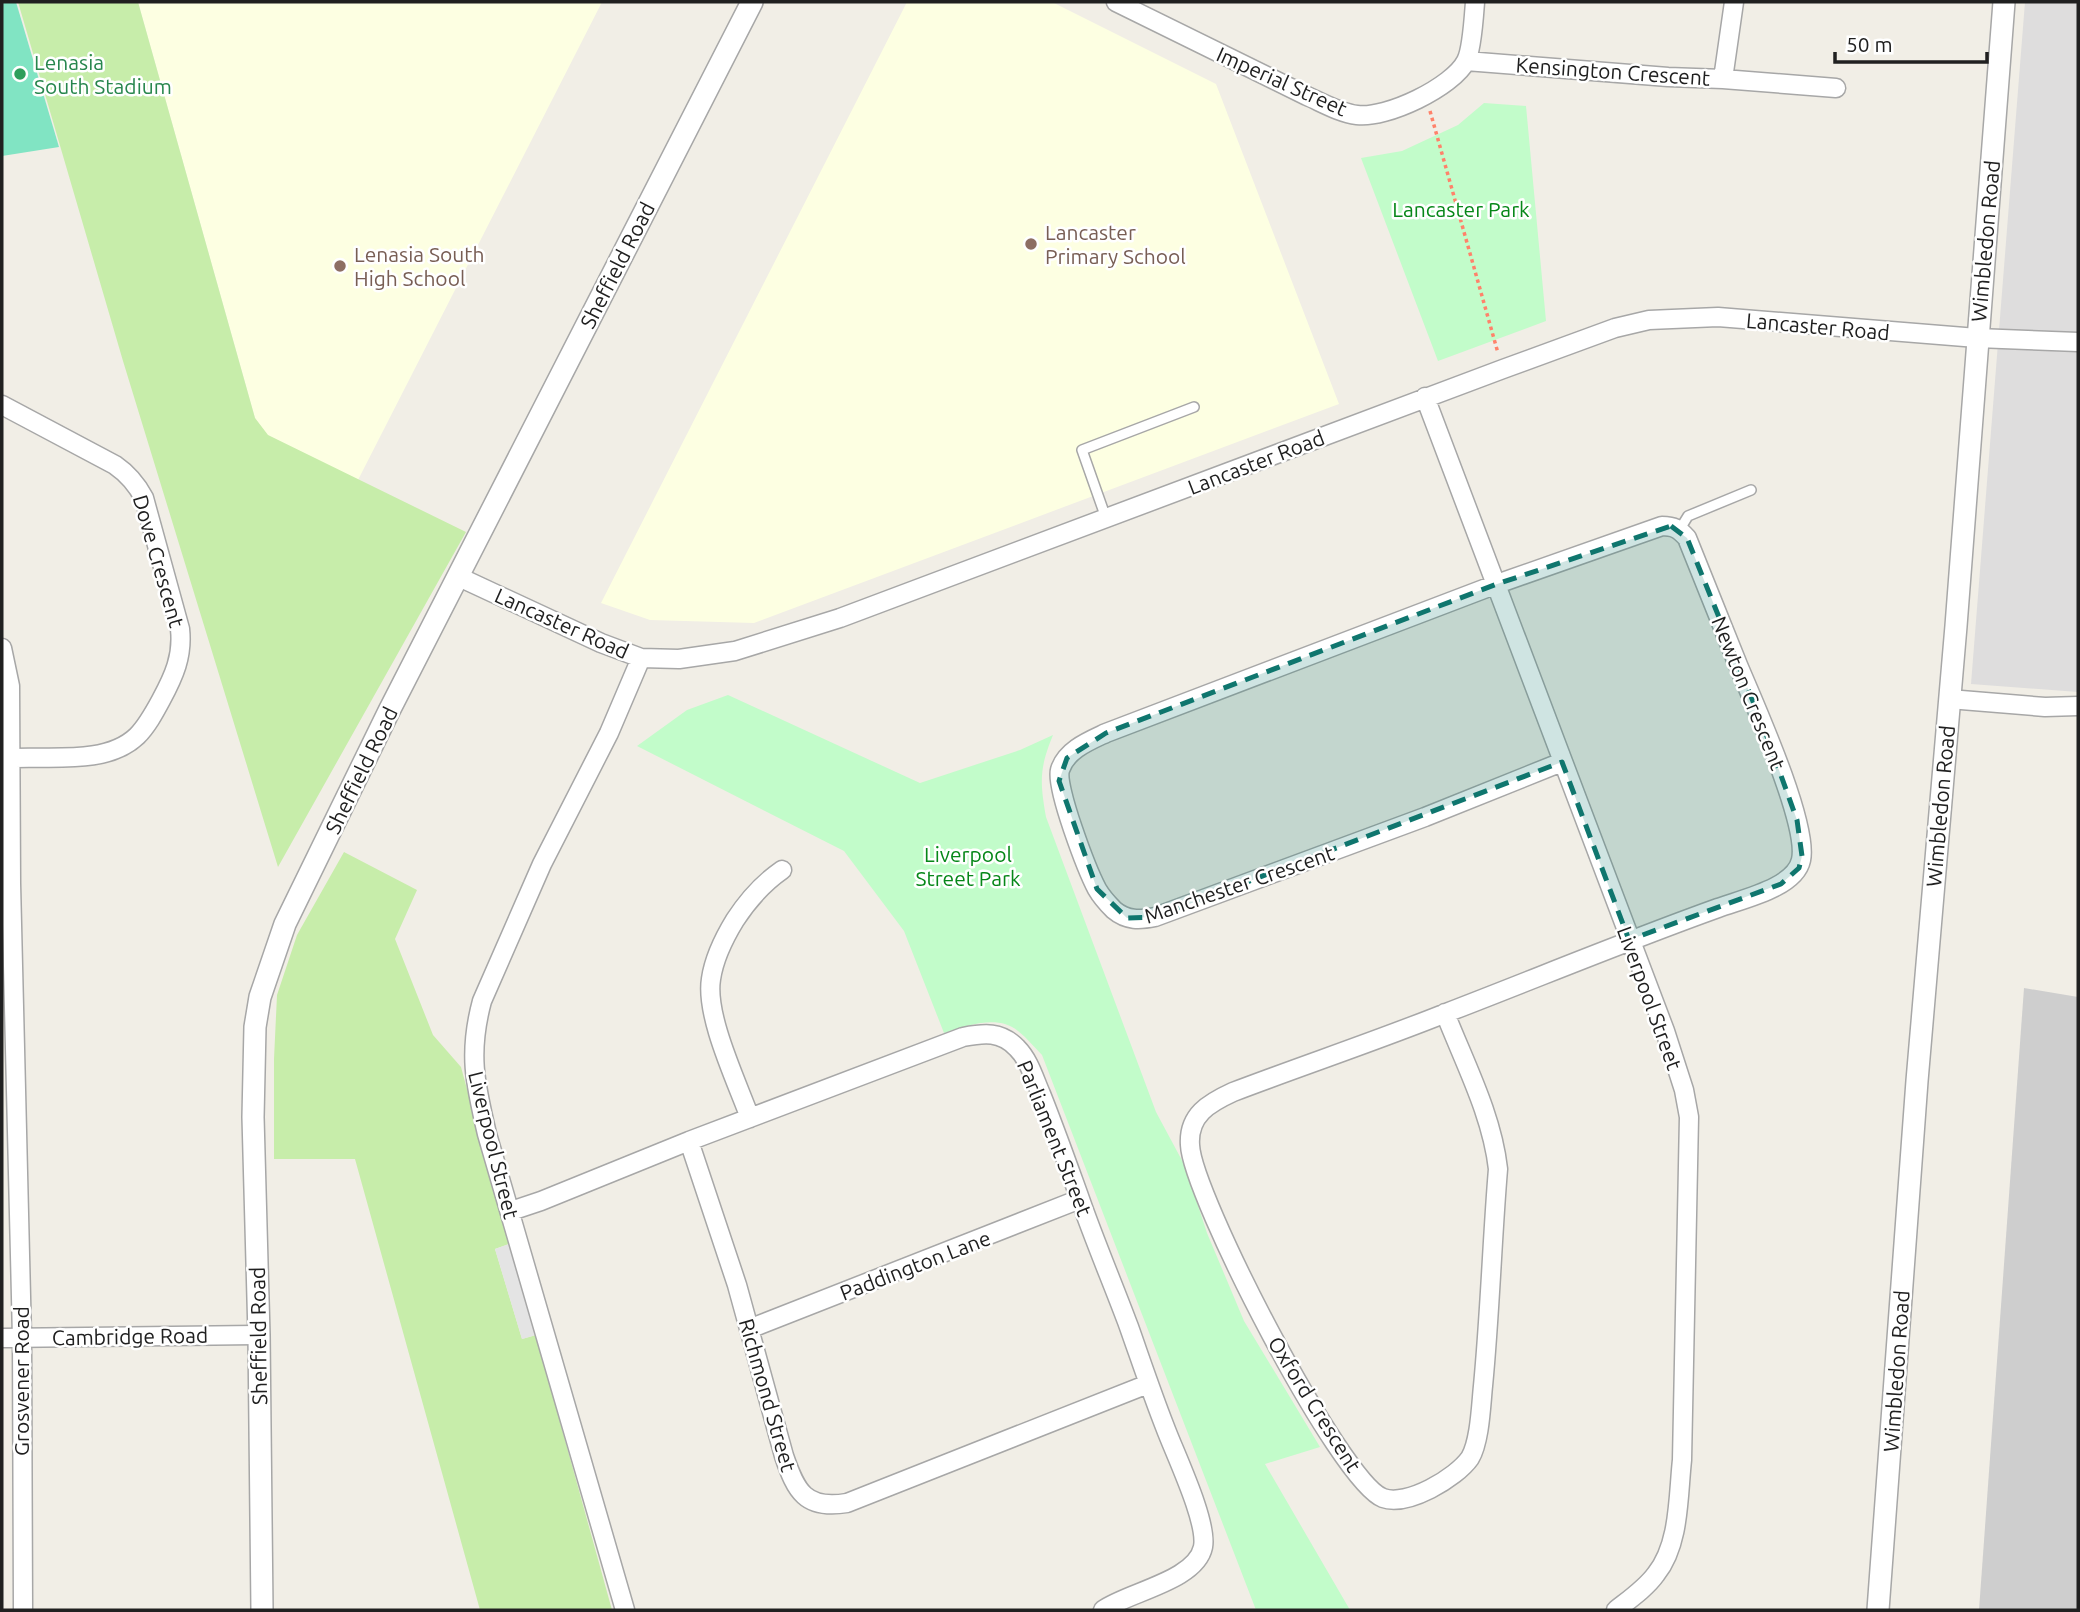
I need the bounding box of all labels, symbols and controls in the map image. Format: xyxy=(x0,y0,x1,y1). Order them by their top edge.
scale bar xyxy=(1835,21,1987,65)
text: 50 m xyxy=(1846,32,1893,56)
street label: Imperial Street xyxy=(1213,42,1351,120)
place label: Lenasia South Stadium xyxy=(34,50,172,98)
street label: Kensington Crescent xyxy=(1515,52,1711,90)
marker: Lenasia South Stadium xyxy=(12,66,28,82)
street label: Wimbledon Road xyxy=(1966,159,2004,323)
park label: Lancaster Park xyxy=(1392,197,1530,221)
street label: Sheffield Road xyxy=(575,198,659,332)
place label: Lancaster Primary School xyxy=(1045,220,1186,268)
marker: Lancaster Primary School xyxy=(1023,236,1039,252)
place label: Lenasia South High School xyxy=(354,242,484,290)
marker: Lenasia South High School xyxy=(332,258,348,274)
street label: Lancaster Road xyxy=(1745,308,1891,344)
street label: Lancaster Road xyxy=(1184,425,1328,499)
street label: Dove Crescent xyxy=(129,492,189,630)
street label: Lancaster Road xyxy=(491,583,633,663)
street label: Newton Crescent xyxy=(1707,613,1791,773)
street label: Sheffield Road xyxy=(320,703,402,837)
street label: Wimbledon Road xyxy=(1921,724,1959,888)
street label: Manchester Crescent xyxy=(1141,840,1337,928)
park label: Liverpool Street Park xyxy=(915,842,1021,890)
street label: Liverpool Street xyxy=(1613,923,1687,1073)
street label: Parliament Street xyxy=(1013,1057,1097,1219)
street label: Liverpool Street xyxy=(464,1069,524,1221)
street label: Paddington Lane xyxy=(836,1225,994,1305)
street label: Sheffield Road xyxy=(245,1267,271,1405)
street label: Wimbledon Road xyxy=(1878,1289,1914,1453)
street label: Grosvener Road xyxy=(9,1306,33,1456)
street label: Richmond Street xyxy=(735,1316,801,1474)
street label: Cambridge Road xyxy=(52,1323,208,1349)
street label: Oxford Crescent xyxy=(1264,1332,1366,1476)

